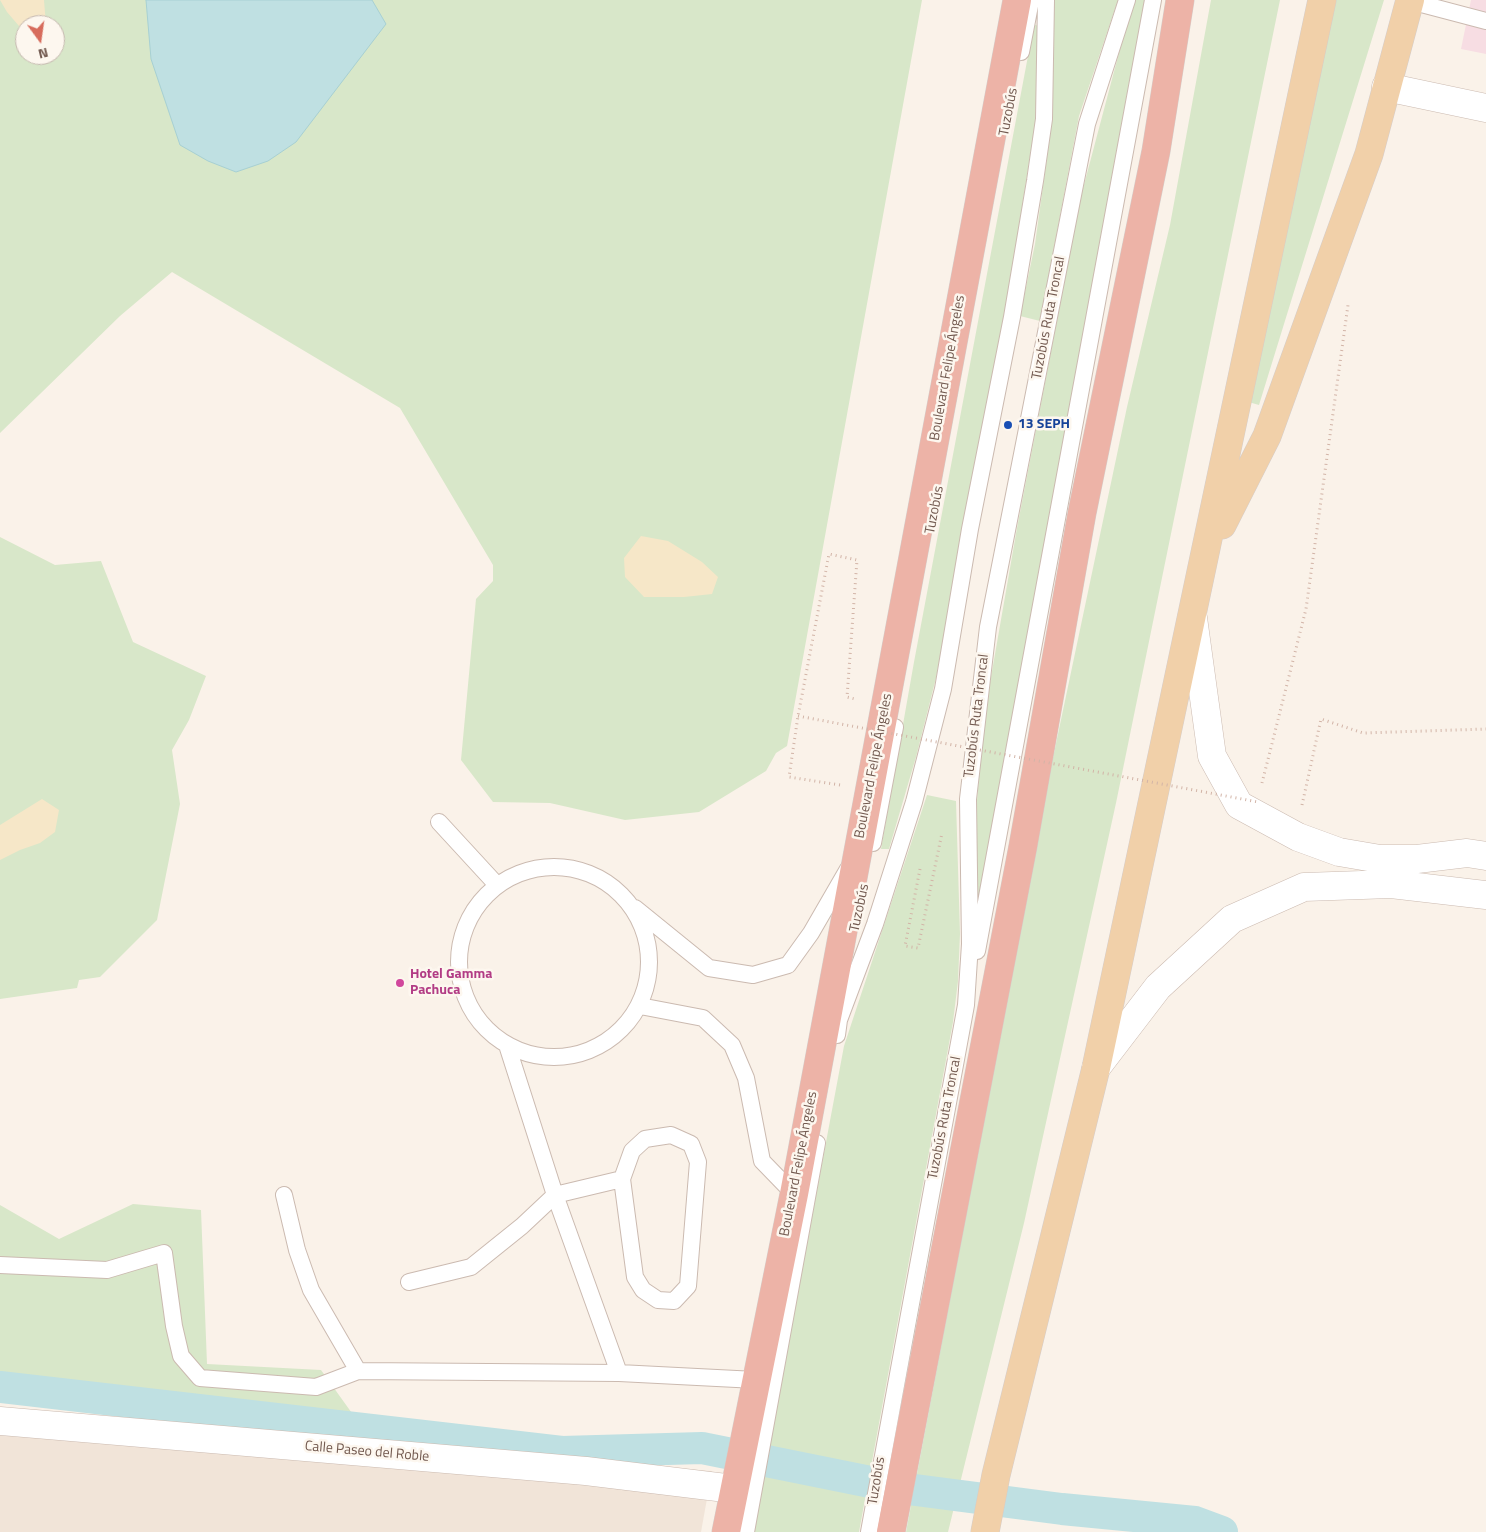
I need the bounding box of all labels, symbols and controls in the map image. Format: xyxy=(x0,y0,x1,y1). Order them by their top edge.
north arrow xyxy=(15,15,65,65)
text: N xyxy=(36,43,51,65)
street label: Tuzobús xyxy=(996,87,1022,137)
street label: Tuzobús Ruta Troncal xyxy=(1029,255,1069,381)
street label: Boulevard Felipe Ángeles xyxy=(927,294,969,442)
place label: 13 SEPH xyxy=(1018,417,1070,433)
marker: 13 SEPH xyxy=(1002,419,1014,431)
street label: Tuzobús xyxy=(922,485,948,535)
street label: Tuzobús Ruta Troncal xyxy=(961,653,993,779)
street label: Boulevard Felipe Ángeles xyxy=(852,692,896,840)
street label: Tuzobús xyxy=(847,882,873,934)
place label: Hotel Gamma Pachuca xyxy=(410,967,492,1000)
marker: Hotel Gamma Pachuca xyxy=(394,977,406,989)
street label: Tuzobús Ruta Troncal xyxy=(925,1055,965,1181)
street label: Boulevard Felipe Ángeles xyxy=(777,1090,821,1238)
street label: Calle Paseo del Roble xyxy=(304,1438,430,1466)
street label: Tuzobús xyxy=(865,1456,889,1506)

